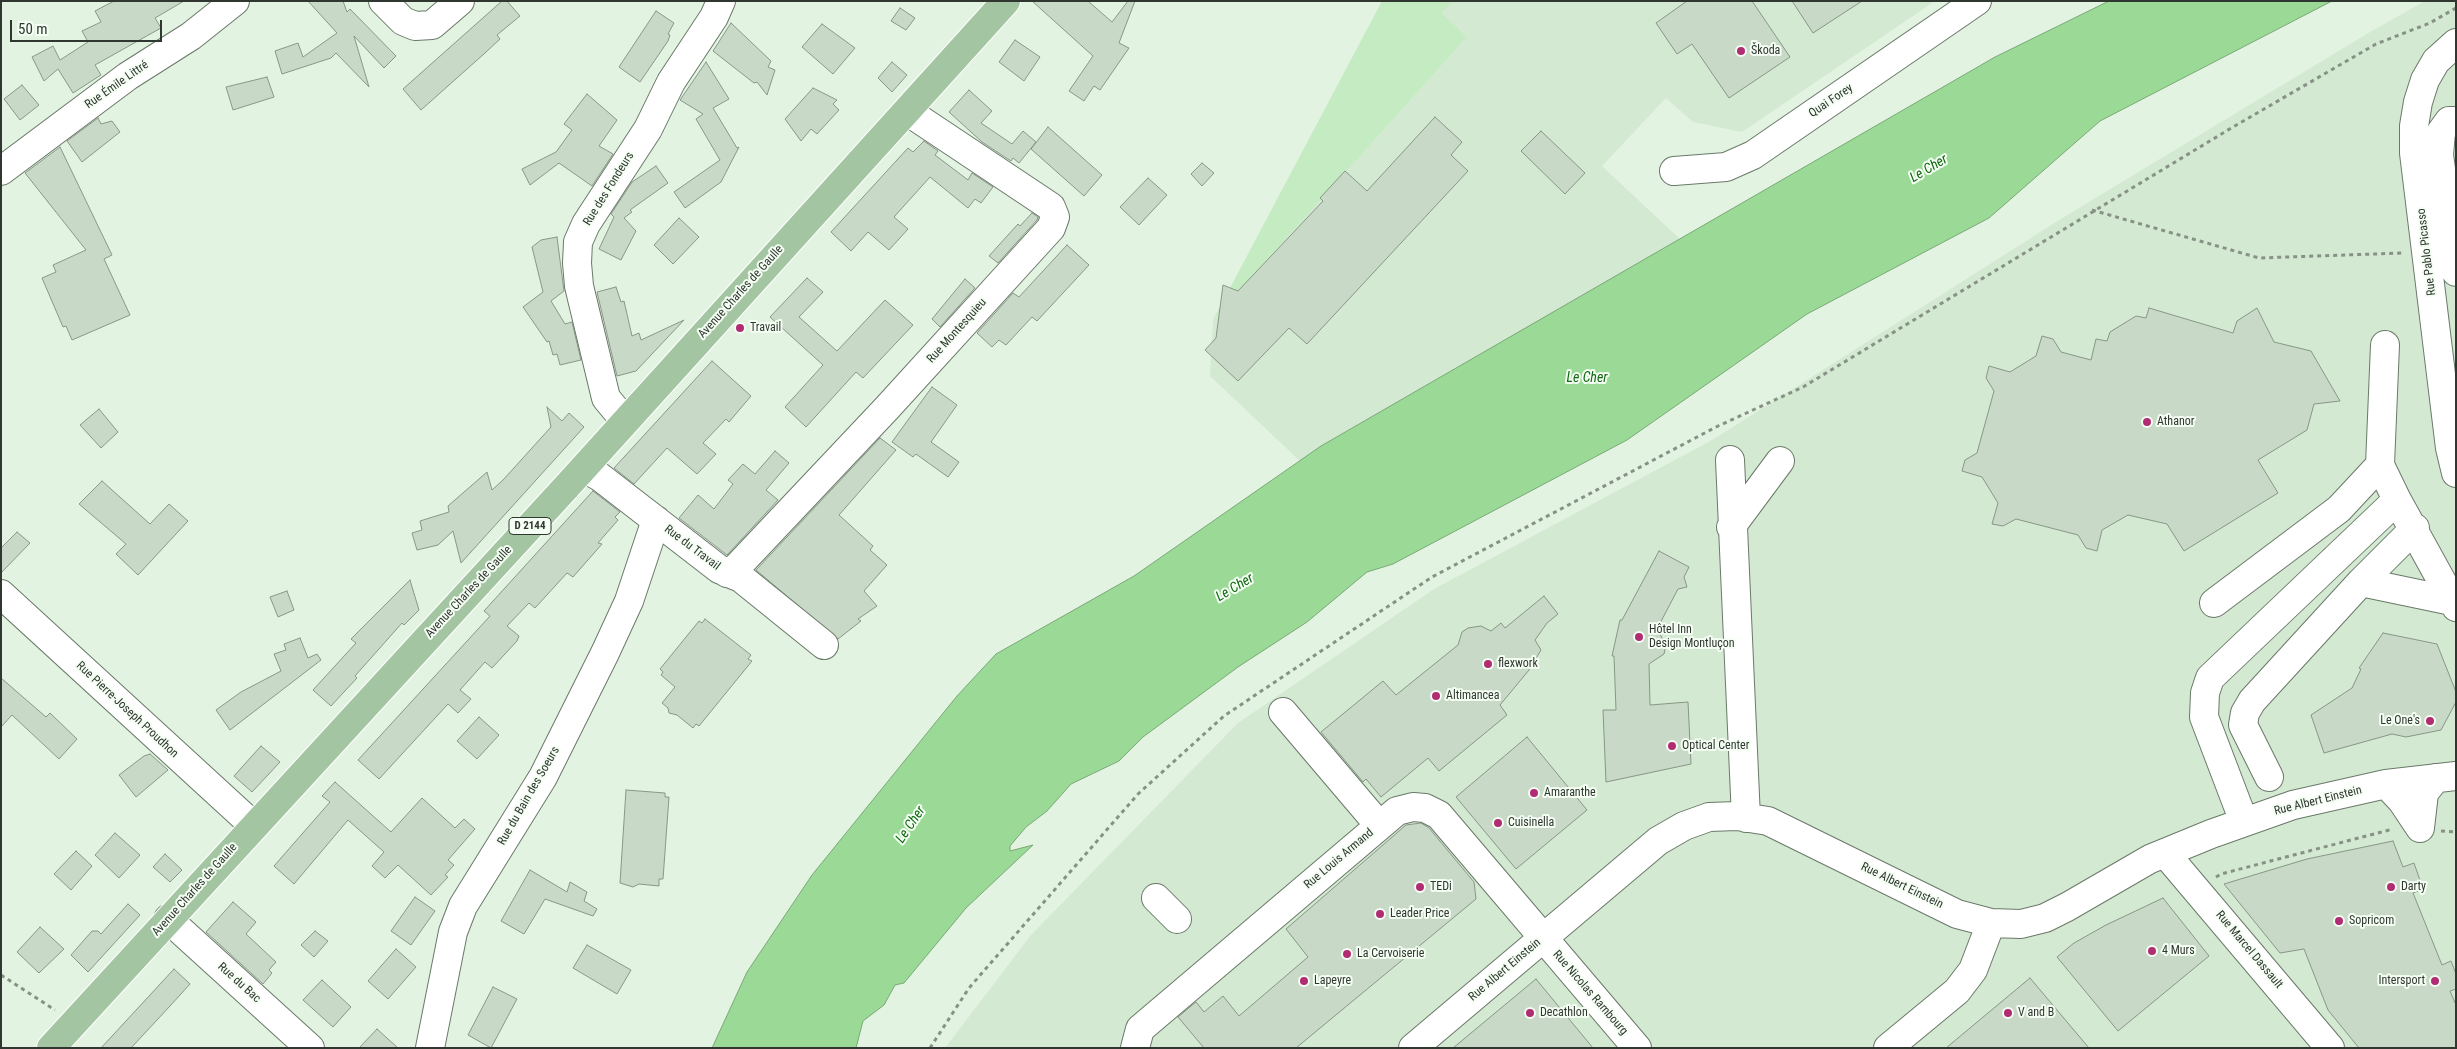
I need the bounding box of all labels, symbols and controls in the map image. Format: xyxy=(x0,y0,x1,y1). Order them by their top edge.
scale bar xyxy=(12,10,165,42)
text: 50 m xyxy=(18,20,48,38)
place label: Škoda xyxy=(1751,44,1780,58)
marker: Škoda xyxy=(1735,45,1747,57)
street label: Rue Émile Littré xyxy=(82,58,152,112)
street label: Quai Forey xyxy=(1806,81,1856,121)
street label: Rue des Fondeurs xyxy=(581,149,637,229)
water label: Le Cher xyxy=(1907,151,1951,187)
street label: Rue Pablo Picasso xyxy=(2414,207,2440,297)
street label: Avenue Charles de Gaulle xyxy=(695,243,787,341)
street label: Rue Montesquieu xyxy=(924,296,990,366)
place label: Travail xyxy=(750,321,781,335)
marker: Travail xyxy=(734,322,746,334)
water label: Le Cher xyxy=(1567,370,1607,386)
place label: Athanor xyxy=(2157,415,2194,429)
marker: Athanor xyxy=(2141,416,2153,428)
road number: D 2144 xyxy=(509,518,551,534)
street label: Rue du Travail xyxy=(661,522,723,574)
street label: Avenue Charles de Gaulle xyxy=(423,543,515,641)
water label: Le Cher xyxy=(1213,570,1257,606)
place label: Hôtel Inn Design Montluçon xyxy=(1649,623,1735,651)
marker: Hôtel Inn Design Montluçon xyxy=(1633,631,1645,643)
place label: flexwork xyxy=(1498,657,1538,671)
marker: flexwork xyxy=(1482,658,1494,670)
street label: Rue Pierre-Joseph Proudhon xyxy=(73,659,181,761)
place label: Altimancea xyxy=(1446,689,1499,703)
marker: Altimancea xyxy=(1430,690,1442,702)
place label: Le One's xyxy=(2380,714,2420,728)
marker: Le One's xyxy=(2424,715,2436,727)
place label: Optical Center xyxy=(1682,739,1749,753)
marker: Optical Center xyxy=(1666,740,1678,752)
street label: Rue du Bain des Soeurs xyxy=(495,744,563,848)
street label: Rue Albert Einstein xyxy=(2273,783,2363,819)
place label: Amaranthe xyxy=(1544,786,1596,800)
marker: Amaranthe xyxy=(1528,787,1540,799)
water label: Le Cher xyxy=(893,803,929,847)
place label: Cuisinella xyxy=(1508,816,1554,830)
marker: Cuisinella xyxy=(1492,817,1504,829)
street label: Rue Louis Armand xyxy=(1301,826,1377,892)
street label: Avenue Charles de Gaulle xyxy=(149,841,241,939)
street label: Rue Albert Einstein xyxy=(1859,860,1945,912)
place label: TEDi xyxy=(1430,880,1452,894)
place label: Darty xyxy=(2401,880,2426,894)
marker: TEDi xyxy=(1414,881,1426,893)
marker: Darty xyxy=(2385,881,2397,893)
place label: Leader Price xyxy=(1390,907,1449,921)
marker: Leader Price xyxy=(1374,908,1386,920)
street label: Rue Marcel Dassault xyxy=(2212,908,2286,992)
place label: Sopricom xyxy=(2349,914,2394,928)
marker: Sopricom xyxy=(2333,915,2345,927)
street label: Rue Albert Einstein xyxy=(1466,936,1544,1004)
place label: 4 Murs xyxy=(2162,944,2195,958)
marker: 4 Murs xyxy=(2146,945,2158,957)
place label: La Cervoiserie xyxy=(1357,947,1424,961)
marker: La Cervoiserie xyxy=(1341,948,1353,960)
street label: Rue Nicolas Rambourg xyxy=(1549,948,1631,1038)
street label: Rue du Bac xyxy=(215,960,263,1006)
place label: Lapeyre xyxy=(1314,974,1351,988)
place label: Intersport xyxy=(2378,974,2425,988)
marker: Lapeyre xyxy=(1298,975,1310,987)
marker: Intersport xyxy=(2429,975,2441,987)
place label: Decathlon xyxy=(1540,1006,1588,1020)
place label: V and B xyxy=(2018,1006,2054,1020)
marker: Decathlon xyxy=(1524,1007,1536,1019)
marker: V and B xyxy=(2002,1007,2014,1019)

